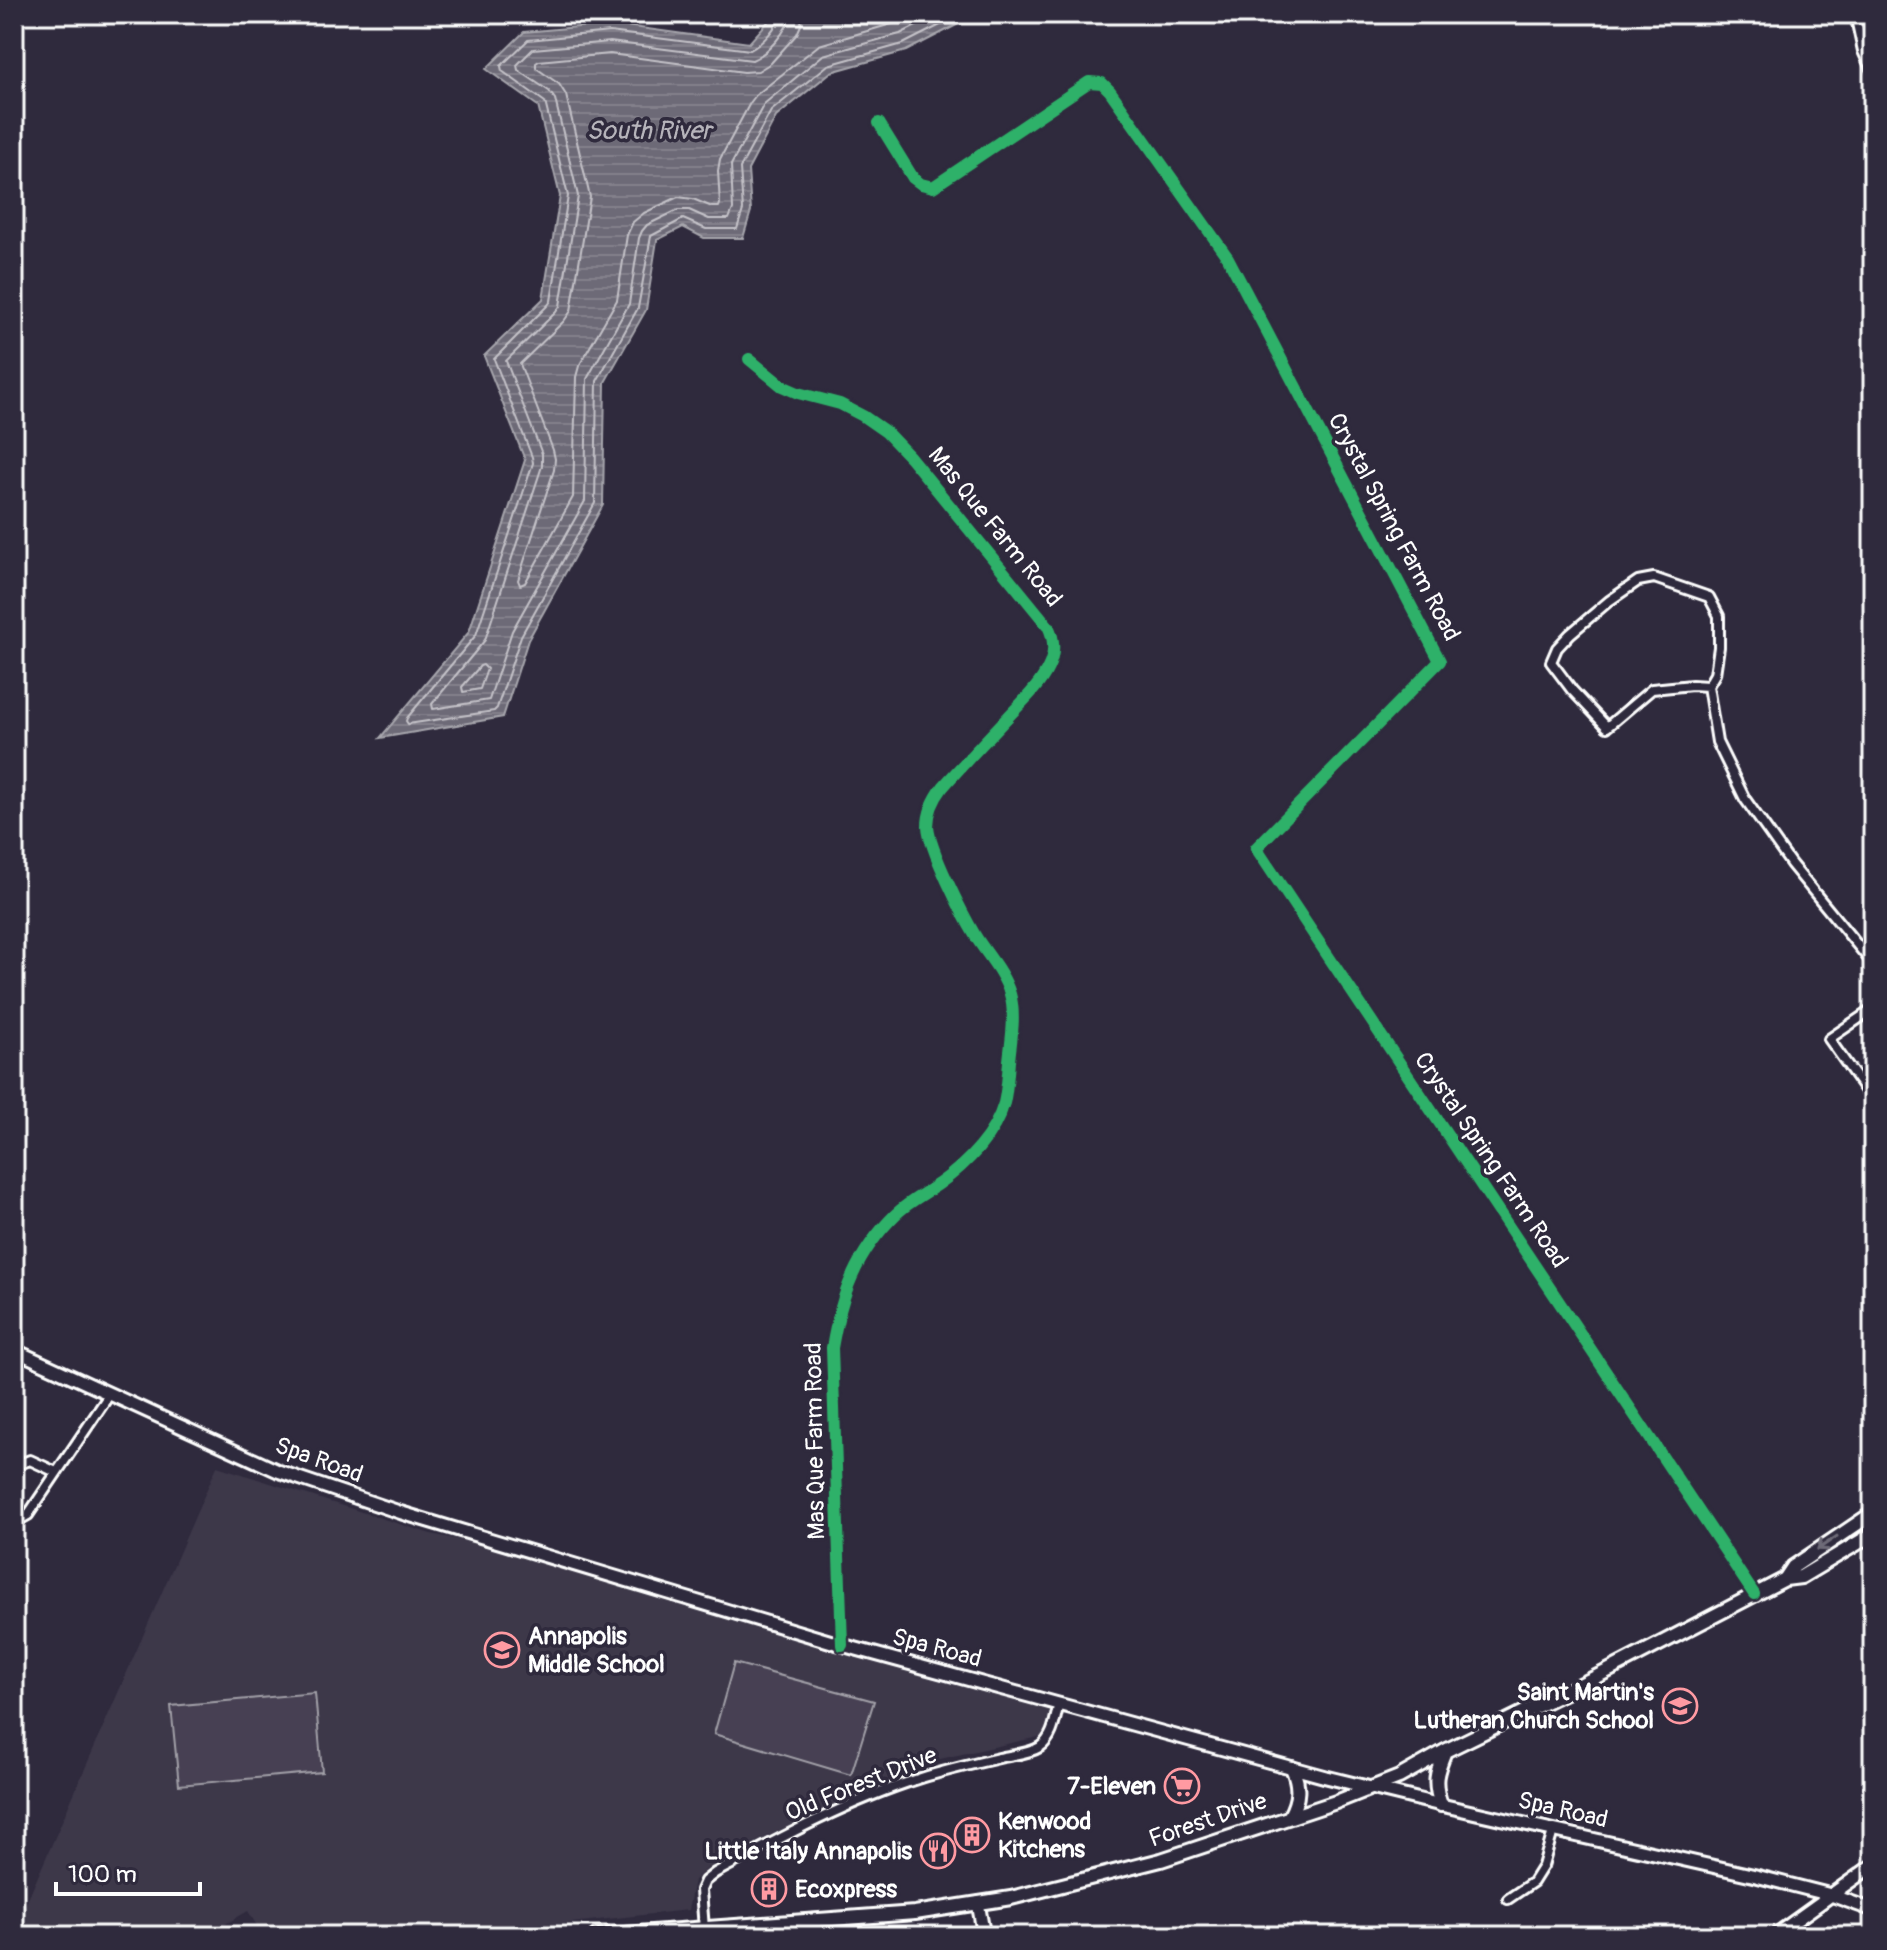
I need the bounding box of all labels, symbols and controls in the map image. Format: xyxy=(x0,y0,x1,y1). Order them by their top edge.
water label: South River xyxy=(587,115,715,147)
street label: Crystal Spring Farm Road xyxy=(1322,408,1466,646)
street label: Mas Que Farm Road xyxy=(922,441,1068,613)
street label: Crystal Spring Farm Road xyxy=(1408,1047,1574,1273)
street label: Mas Que Farm Road xyxy=(799,1342,831,1540)
street label: Spa Road xyxy=(271,1431,367,1489)
one-way arrow xyxy=(1816,1535,1838,1551)
place label: Annapolis Middle School xyxy=(528,1622,665,1679)
street label: Spa Road xyxy=(889,1622,985,1674)
school or university icon: Annapolis Middle School xyxy=(483,1631,521,1669)
place label: Saint Martin's Lutheran Church School xyxy=(1414,1678,1654,1735)
school or university icon: Saint Martin's Lutheran Church School xyxy=(1661,1687,1699,1725)
street label: Old Forest Drive xyxy=(781,1740,941,1828)
supermarket icon: 7-Eleven xyxy=(1163,1767,1201,1805)
place label: 7-Eleven xyxy=(1067,1772,1156,1801)
street label: Forest Drive xyxy=(1145,1786,1271,1854)
street label: Spa Road xyxy=(1515,1786,1611,1834)
place label: Kenwood Kitchens xyxy=(998,1807,1091,1864)
building icon: Kenwood Kitchens xyxy=(953,1816,991,1854)
restaurant icon: Little Italy Annapolis xyxy=(919,1832,957,1870)
place label: Little Italy Annapolis xyxy=(704,1837,912,1866)
scale bar xyxy=(56,1846,200,1896)
text: 100 m xyxy=(68,1860,137,1889)
building icon: Ecoxpress xyxy=(750,1870,788,1908)
place label: Ecoxpress xyxy=(795,1875,897,1904)

